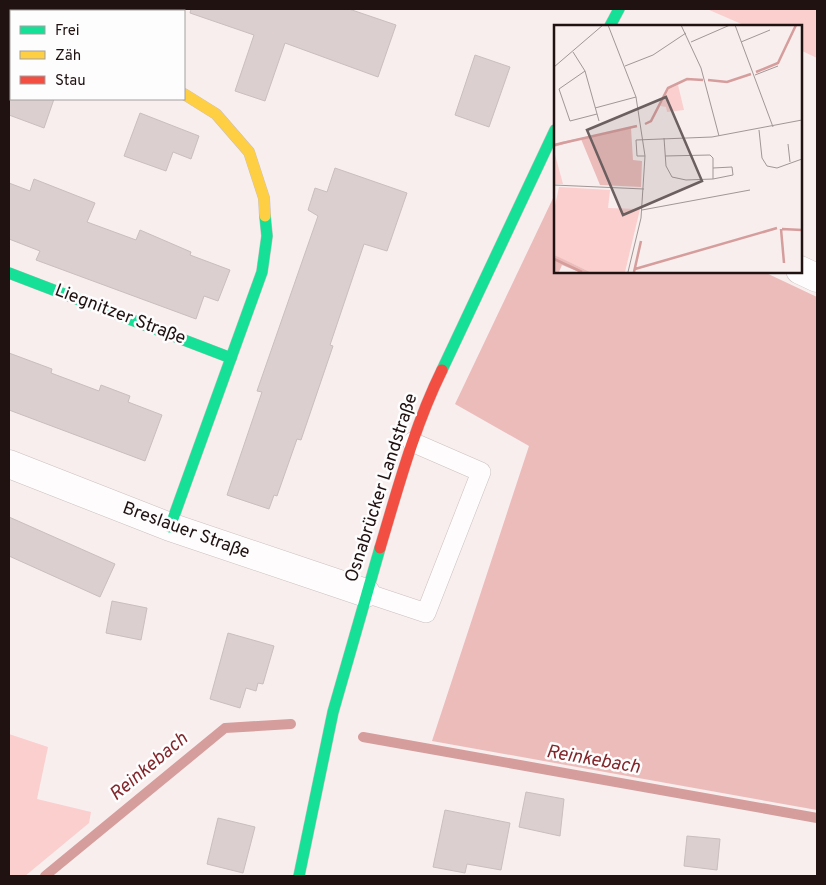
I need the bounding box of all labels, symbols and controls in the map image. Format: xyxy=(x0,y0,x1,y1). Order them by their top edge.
legend xyxy=(10,10,185,100)
text: Frei xyxy=(55,22,80,41)
inset map xyxy=(554,25,801,272)
text: Zäh xyxy=(55,47,81,66)
text: Stau xyxy=(55,72,86,91)
street label: Liegnitzer Straße xyxy=(51,279,189,351)
street label: Osnabrücker Landstraße xyxy=(341,391,423,585)
street label: Breslauer Straße xyxy=(119,497,253,565)
water label: Reinkebach xyxy=(105,727,194,807)
water label: Reinkebach xyxy=(544,740,643,780)

